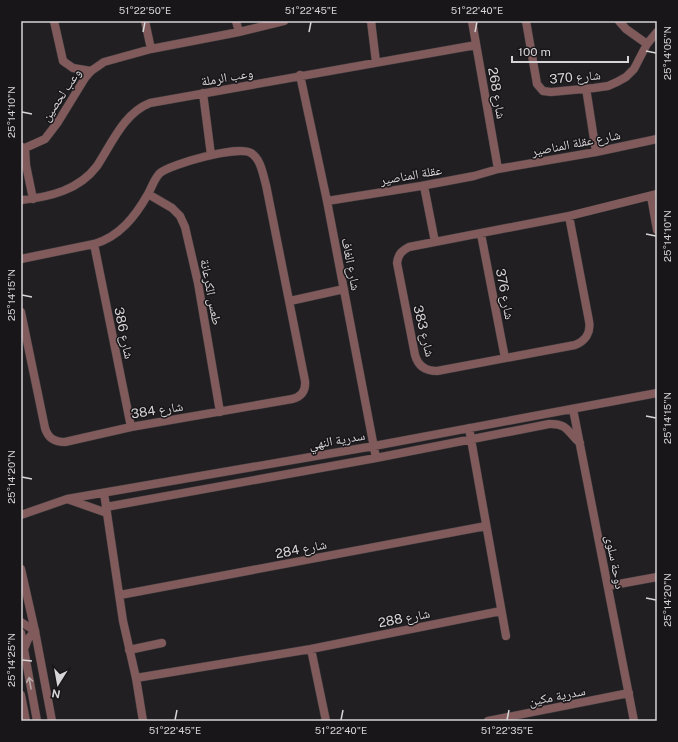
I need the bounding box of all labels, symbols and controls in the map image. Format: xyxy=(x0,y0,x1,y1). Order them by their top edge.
text: 51°22'50"E xyxy=(119,4,171,16)
text: 51°22'45"E xyxy=(285,4,337,16)
text: 51°22'40"E xyxy=(451,4,503,16)
text: 25°14'05"N xyxy=(661,26,673,80)
scale bar xyxy=(512,38,628,64)
text: 100 m xyxy=(518,45,551,59)
street label: وعب الرملة xyxy=(200,65,254,90)
street label: وعب لحصين xyxy=(38,66,85,125)
street label: شارع 268 xyxy=(483,66,509,120)
street label: شارع 370 xyxy=(549,67,601,89)
text: 25°14'10"N xyxy=(5,86,17,138)
street label: شارع عقلة المناصير xyxy=(529,127,622,161)
street label: عقلة المناصير xyxy=(378,162,444,189)
text: 25°14'10"N xyxy=(661,210,673,262)
street label: شارع الغاف xyxy=(337,236,363,292)
street label: طعس الكرعانة xyxy=(196,258,225,326)
street label: شارع 376 xyxy=(491,267,517,321)
text: 25°14'15"N xyxy=(5,269,17,321)
street label: شارع 383 xyxy=(408,304,438,359)
street label: شارع 386 xyxy=(109,306,137,361)
text: 25°14'15"N xyxy=(661,392,673,444)
street label: شارع 384 xyxy=(130,398,184,423)
street label: سدرية النهي xyxy=(308,428,367,456)
text: 25°14'20"N xyxy=(5,450,17,504)
street label: دوحة سلوى xyxy=(601,534,628,590)
street label: شارع 284 xyxy=(274,537,328,563)
text: 25°14'20"N xyxy=(661,573,673,627)
street label: شارع 288 xyxy=(377,606,432,632)
text: 25°14'25"N xyxy=(5,633,17,687)
north arrow xyxy=(38,664,78,704)
one-way arrow xyxy=(26,676,34,689)
street label: سدرية مكين xyxy=(527,683,587,710)
text: N xyxy=(51,687,61,701)
text: 51°22'45"E xyxy=(149,724,201,736)
text: 51°22'40"E xyxy=(315,724,367,736)
text: 51°22'35"E xyxy=(481,724,533,736)

